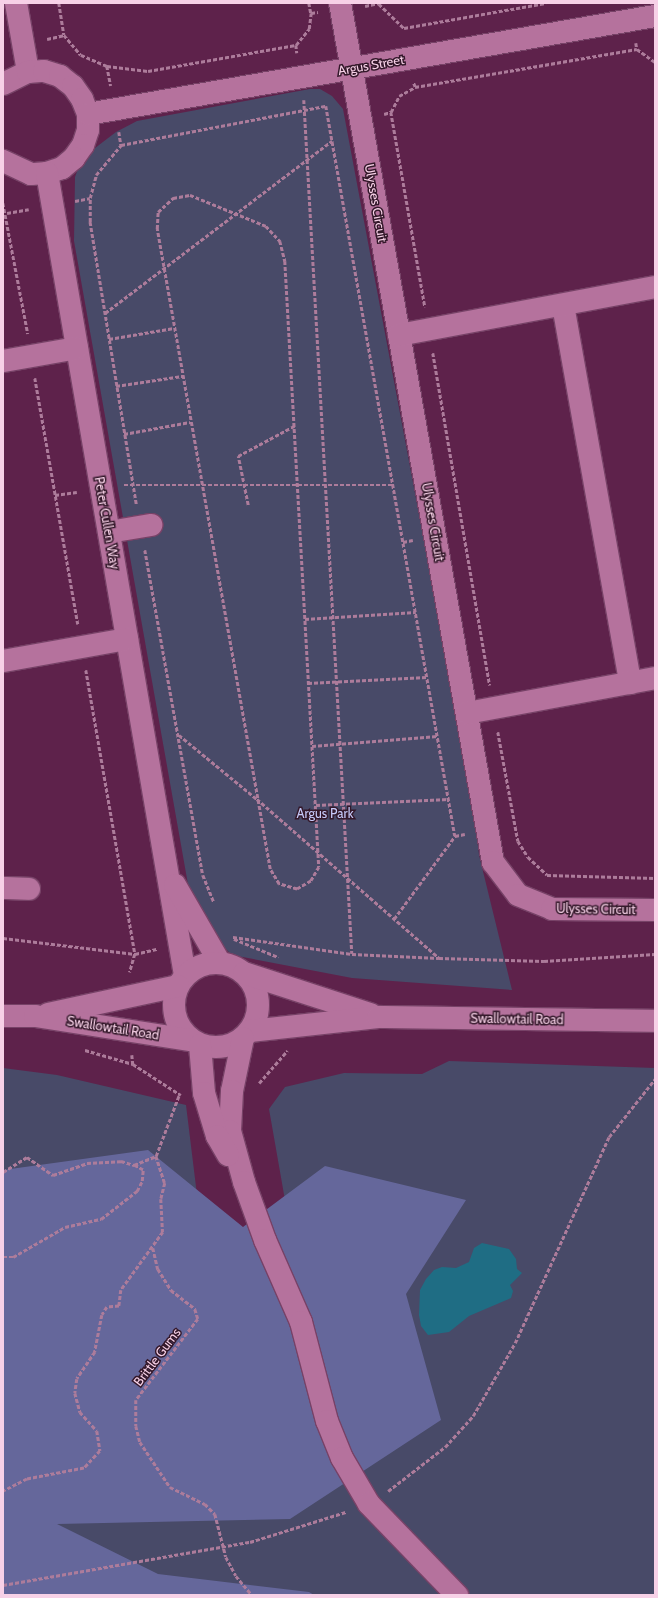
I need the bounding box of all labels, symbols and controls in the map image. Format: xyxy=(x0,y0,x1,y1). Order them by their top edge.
street label: Argus Street xyxy=(337,51,405,79)
street label: Ulysses Circuit xyxy=(361,163,391,243)
street label: Peter Cullen Way xyxy=(91,475,123,571)
street label: Ulysses Circuit xyxy=(418,482,448,562)
park label: Argus Park xyxy=(296,805,354,821)
street label: Ulysses Circuit xyxy=(556,901,636,917)
street label: Swallowtail Road xyxy=(470,1010,564,1028)
street label: Swallowtail Road xyxy=(66,1013,160,1043)
street label: Brittle Gums xyxy=(130,1325,184,1389)

